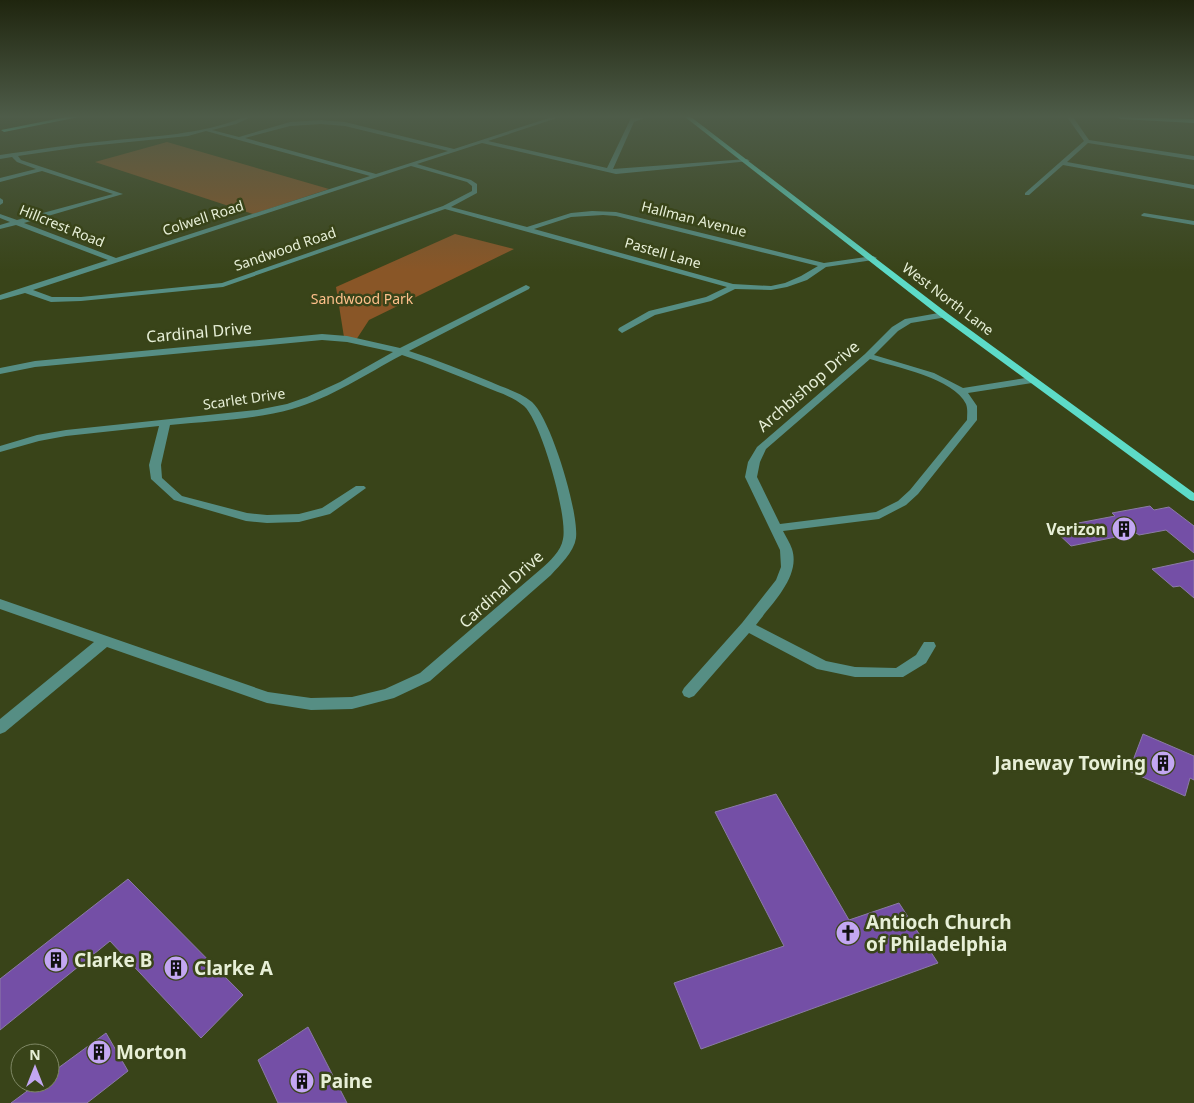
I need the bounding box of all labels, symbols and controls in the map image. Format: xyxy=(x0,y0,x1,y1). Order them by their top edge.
street label: Colwell Road xyxy=(160,195,246,240)
street label: Hallman Avenue xyxy=(640,196,749,241)
street label: Hillcrest Road xyxy=(17,200,108,251)
street label: Sandwood Road xyxy=(231,222,338,275)
street label: Pastell Lane xyxy=(623,233,704,273)
street label: West North Lane xyxy=(899,258,998,339)
park label: Sandwood Park xyxy=(311,289,414,308)
street label: Cardinal Drive xyxy=(145,316,253,348)
street label: Archbishop Drive xyxy=(752,335,864,437)
street label: Scarlet Drive xyxy=(202,383,286,414)
building icon: Verizon xyxy=(1111,516,1137,542)
place label: Verizon xyxy=(1046,518,1106,540)
street label: Cardinal Drive xyxy=(454,545,548,633)
place label: Janeway Towing xyxy=(992,750,1146,776)
building icon: Janeway Towing xyxy=(1150,750,1176,776)
place label: Antioch Church of Philadelphia xyxy=(866,909,1012,957)
church icon: Antioch Church of Philadelphia xyxy=(835,920,861,946)
building icon: Clarke B xyxy=(43,947,69,973)
place label: Clarke B xyxy=(74,947,152,973)
building icon: Clarke A xyxy=(163,955,189,981)
place label: Clarke A xyxy=(194,955,274,981)
building icon: Morton xyxy=(86,1039,112,1065)
place label: Morton xyxy=(116,1039,187,1065)
north arrow xyxy=(10,1043,60,1093)
text: N xyxy=(29,1045,41,1064)
building icon: Paine xyxy=(289,1068,315,1094)
place label: Paine xyxy=(320,1068,373,1094)

